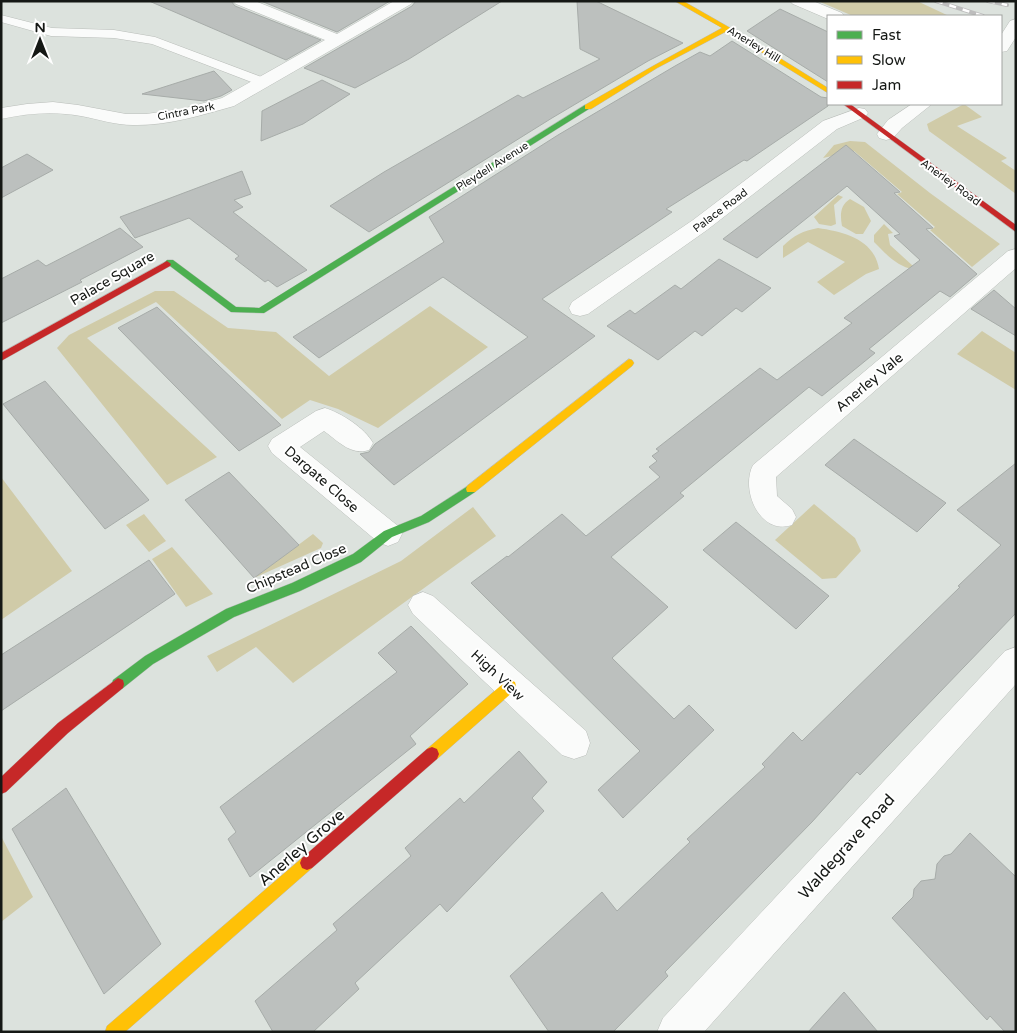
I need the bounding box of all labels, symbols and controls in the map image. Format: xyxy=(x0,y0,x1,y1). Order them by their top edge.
north arrow xyxy=(15,15,65,65)
legend xyxy=(827,15,1002,105)
text: N xyxy=(34,19,46,36)
street label: Anerley Hill xyxy=(725,24,783,65)
text: Fast xyxy=(872,26,902,44)
text: Slow xyxy=(872,51,906,69)
text: Jam xyxy=(872,76,901,94)
street label: Cintra Park xyxy=(156,100,216,123)
street label: Pleydell Avenue xyxy=(454,139,531,194)
street label: Anerley Road xyxy=(918,156,983,208)
street label: Palace Road xyxy=(691,186,750,235)
street label: Palace Square xyxy=(67,247,157,309)
street label: Anerley Vale xyxy=(832,349,907,416)
street label: Dargate Close xyxy=(281,442,362,516)
street label: Chipstead Close xyxy=(244,540,349,597)
street label: High View xyxy=(467,646,528,704)
street label: Waldegrave Road xyxy=(794,790,899,903)
street label: Anerley Grove xyxy=(255,805,349,891)

